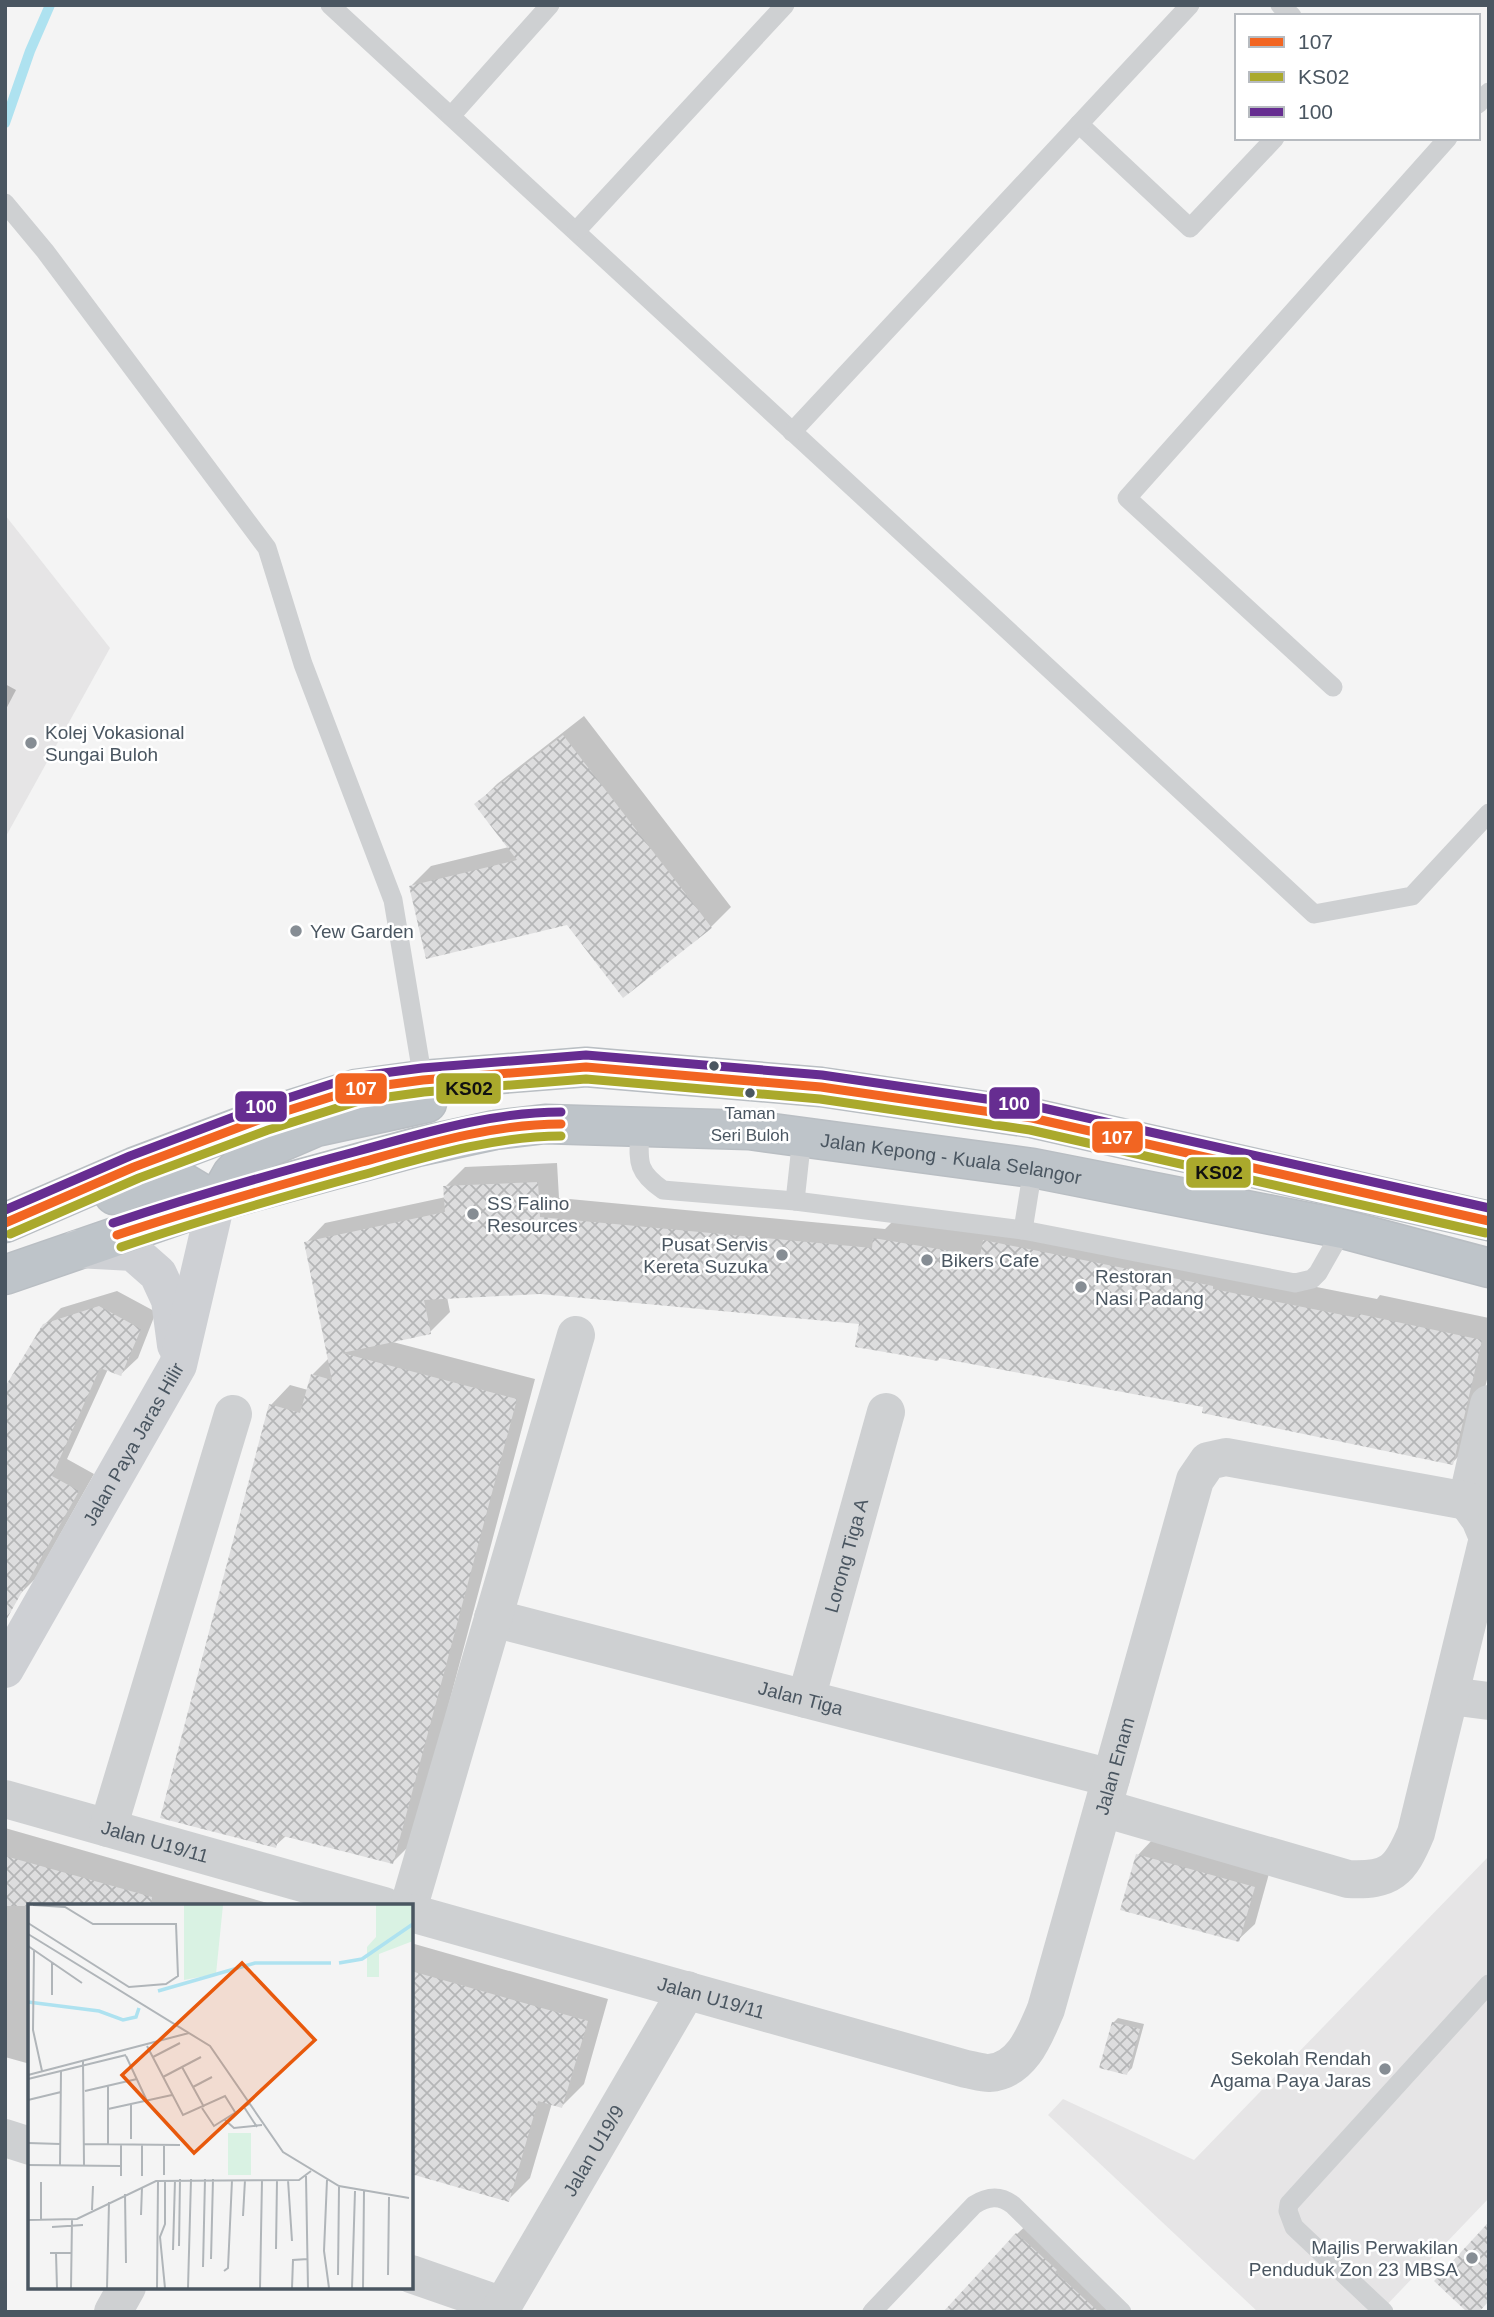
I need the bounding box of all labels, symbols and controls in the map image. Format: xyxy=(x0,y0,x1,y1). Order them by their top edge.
legend xyxy=(1235,14,1480,140)
text: 107 xyxy=(1298,30,1333,53)
text: KS02 xyxy=(1298,65,1349,88)
text: 100 xyxy=(1298,100,1333,123)
place label: Kolej Vokasional Sungai Buloh xyxy=(45,722,184,765)
marker: Kolej Vokasional Sungai Buloh xyxy=(23,735,39,751)
place label: Yew Garden xyxy=(310,921,414,942)
marker: Yew Garden xyxy=(288,923,304,939)
unlabelled marker xyxy=(707,1059,721,1073)
line badge: 107 xyxy=(334,1072,388,1105)
line badge: KS02 xyxy=(435,1072,502,1105)
text: 107 xyxy=(345,1078,377,1099)
text: KS02 xyxy=(445,1078,493,1099)
marker: Taman Seri Buloh xyxy=(743,1086,757,1100)
line badge: 100 xyxy=(988,1086,1041,1120)
line badge: 100 xyxy=(234,1090,288,1123)
text: 100 xyxy=(998,1093,1030,1114)
text: 100 xyxy=(245,1096,277,1117)
place label: Taman Seri Buloh xyxy=(711,1104,789,1145)
line badge: 107 xyxy=(1091,1120,1144,1154)
text: 107 xyxy=(1101,1127,1133,1148)
street label: Jalan Kepong - Kuala Selangor xyxy=(819,1129,1084,1188)
line badge: KS02 xyxy=(1185,1156,1252,1189)
text: KS02 xyxy=(1195,1162,1243,1183)
place label: SS Falino Resources xyxy=(487,1193,578,1236)
marker: SS Falino Resources xyxy=(465,1206,481,1222)
place label: Pusat Servis Kereta Suzuka xyxy=(643,1234,768,1277)
marker: Pusat Servis Kereta Suzuka xyxy=(774,1247,790,1263)
place label: Bikers Cafe xyxy=(941,1250,1039,1271)
marker: Bikers Cafe xyxy=(919,1252,935,1268)
place label: Restoran Nasi Padang xyxy=(1095,1266,1204,1309)
marker: Restoran Nasi Padang xyxy=(1073,1279,1089,1295)
street label: Jalan Paya Jaras Hilir xyxy=(78,1358,188,1529)
street label: Lorong Tiga A xyxy=(820,1496,872,1615)
street label: Jalan Tiga xyxy=(756,1677,846,1719)
street label: Jalan Enam xyxy=(1091,1715,1138,1817)
street label: Jalan U19/11 xyxy=(99,1816,211,1867)
inset map xyxy=(28,1904,413,2289)
street label: Jalan U19/11 xyxy=(655,1972,767,2023)
place label: Sekolah Rendah Agama Paya Jaras xyxy=(1210,2048,1371,2091)
marker: Sekolah Rendah Agama Paya Jaras xyxy=(1377,2061,1393,2077)
street label: Jalan U19/9 xyxy=(559,2101,628,2200)
place label: Majlis Perwakilan Penduduk Zon 23 MBSA xyxy=(1249,2237,1458,2280)
marker: Majlis Perwakilan Penduduk Zon 23 MBSA xyxy=(1464,2250,1480,2266)

